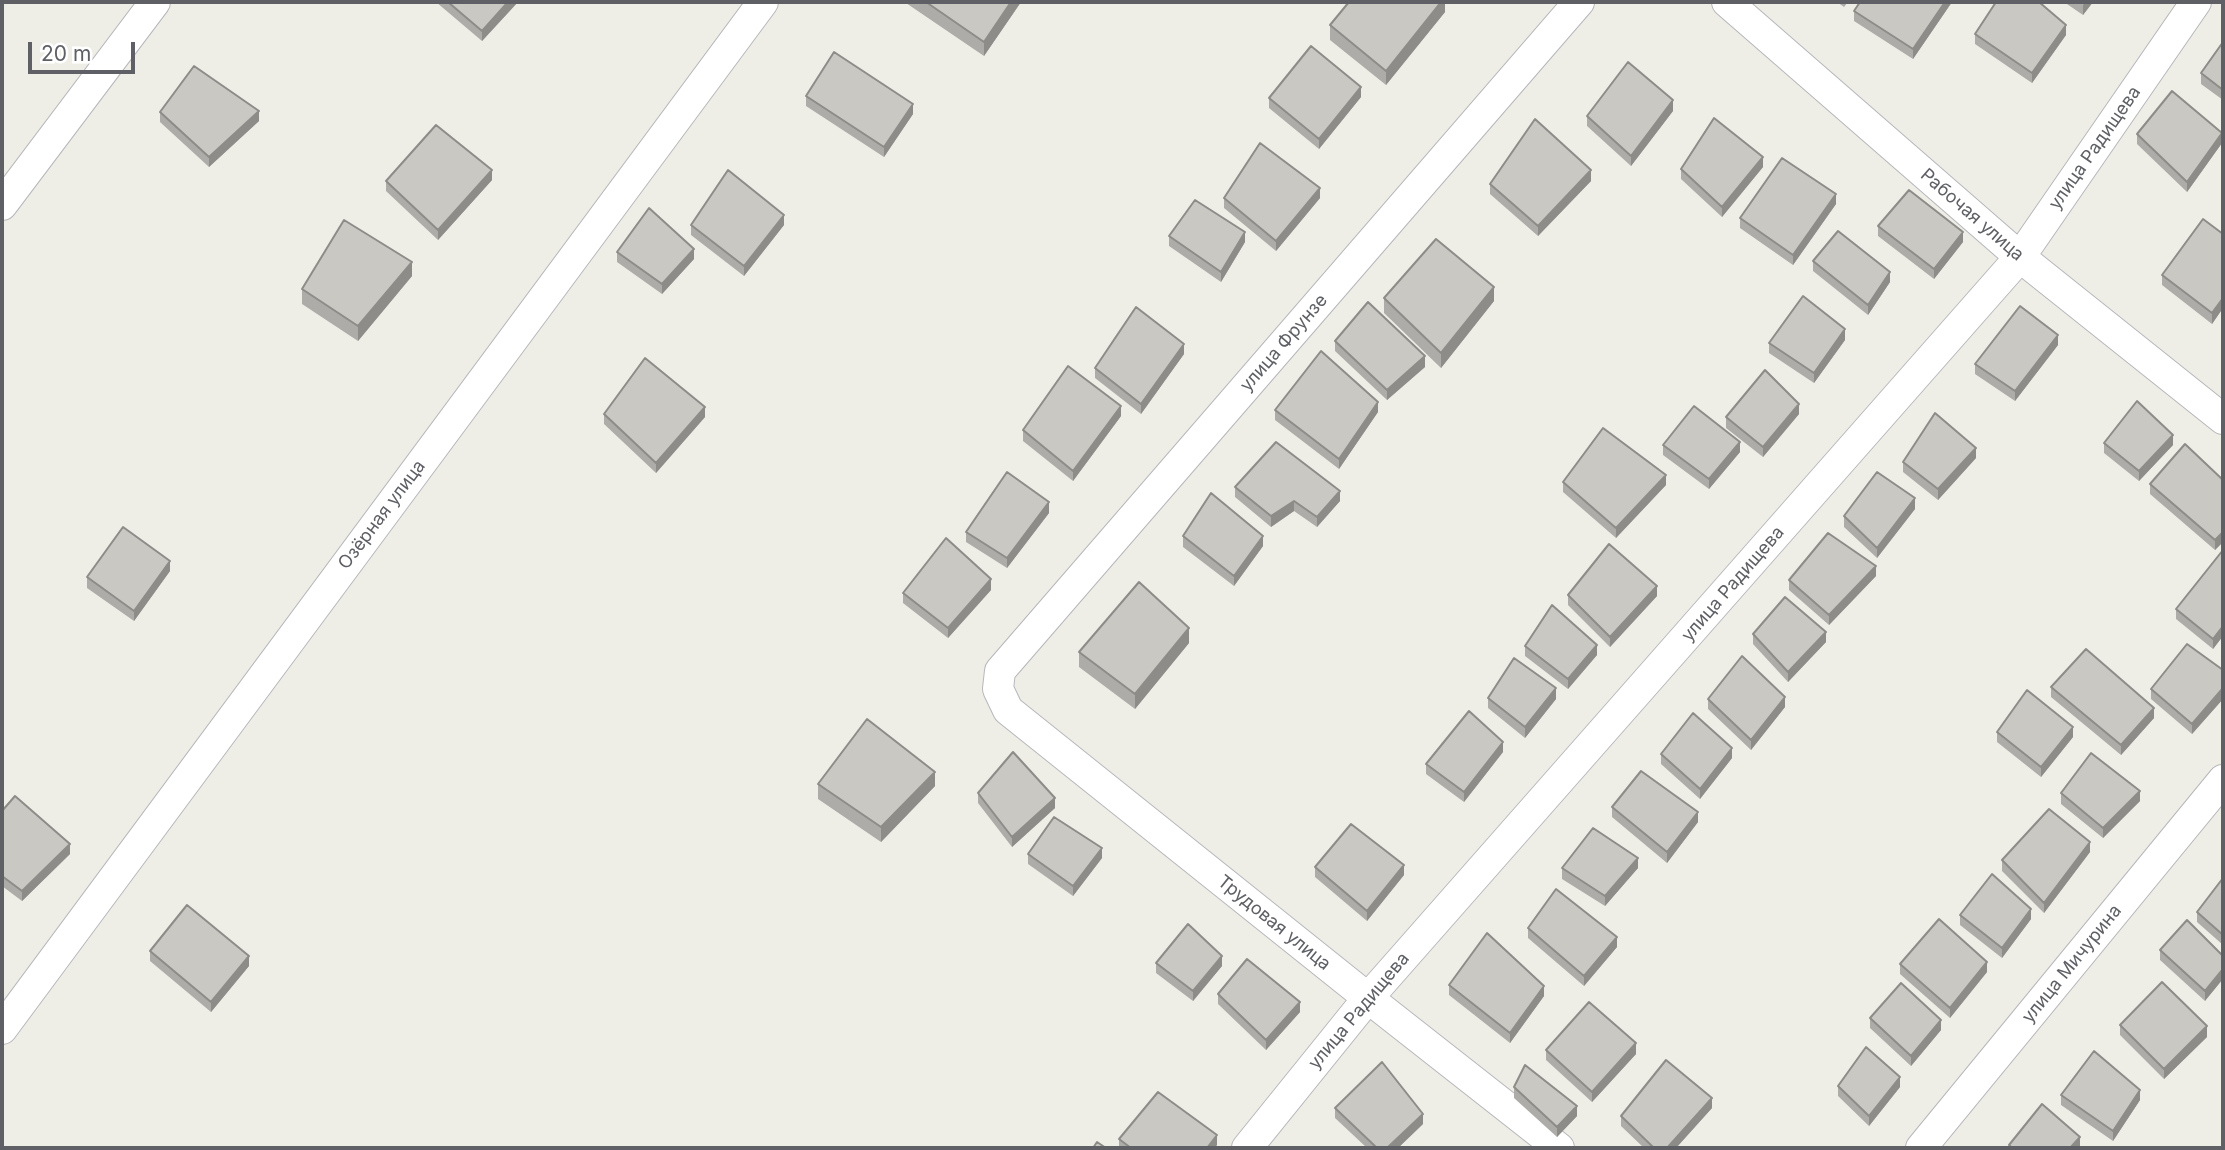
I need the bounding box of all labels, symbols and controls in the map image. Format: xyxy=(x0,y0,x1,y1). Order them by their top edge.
scale bar xyxy=(32,28,138,72)
text: 20 m xyxy=(41,41,91,66)
street label: улица Радищева xyxy=(2044,82,2146,214)
street label: Рабочая улица xyxy=(1916,164,2028,266)
street label: улица Фрунзе xyxy=(1236,290,1332,396)
street label: Озёрная улица xyxy=(334,456,430,574)
street label: улица Радищева xyxy=(1677,522,1789,646)
street label: Трудовая улица xyxy=(1213,871,1335,975)
street label: улица Мичурина xyxy=(2018,901,2126,1027)
street label: улица Радищева xyxy=(1304,948,1414,1074)

